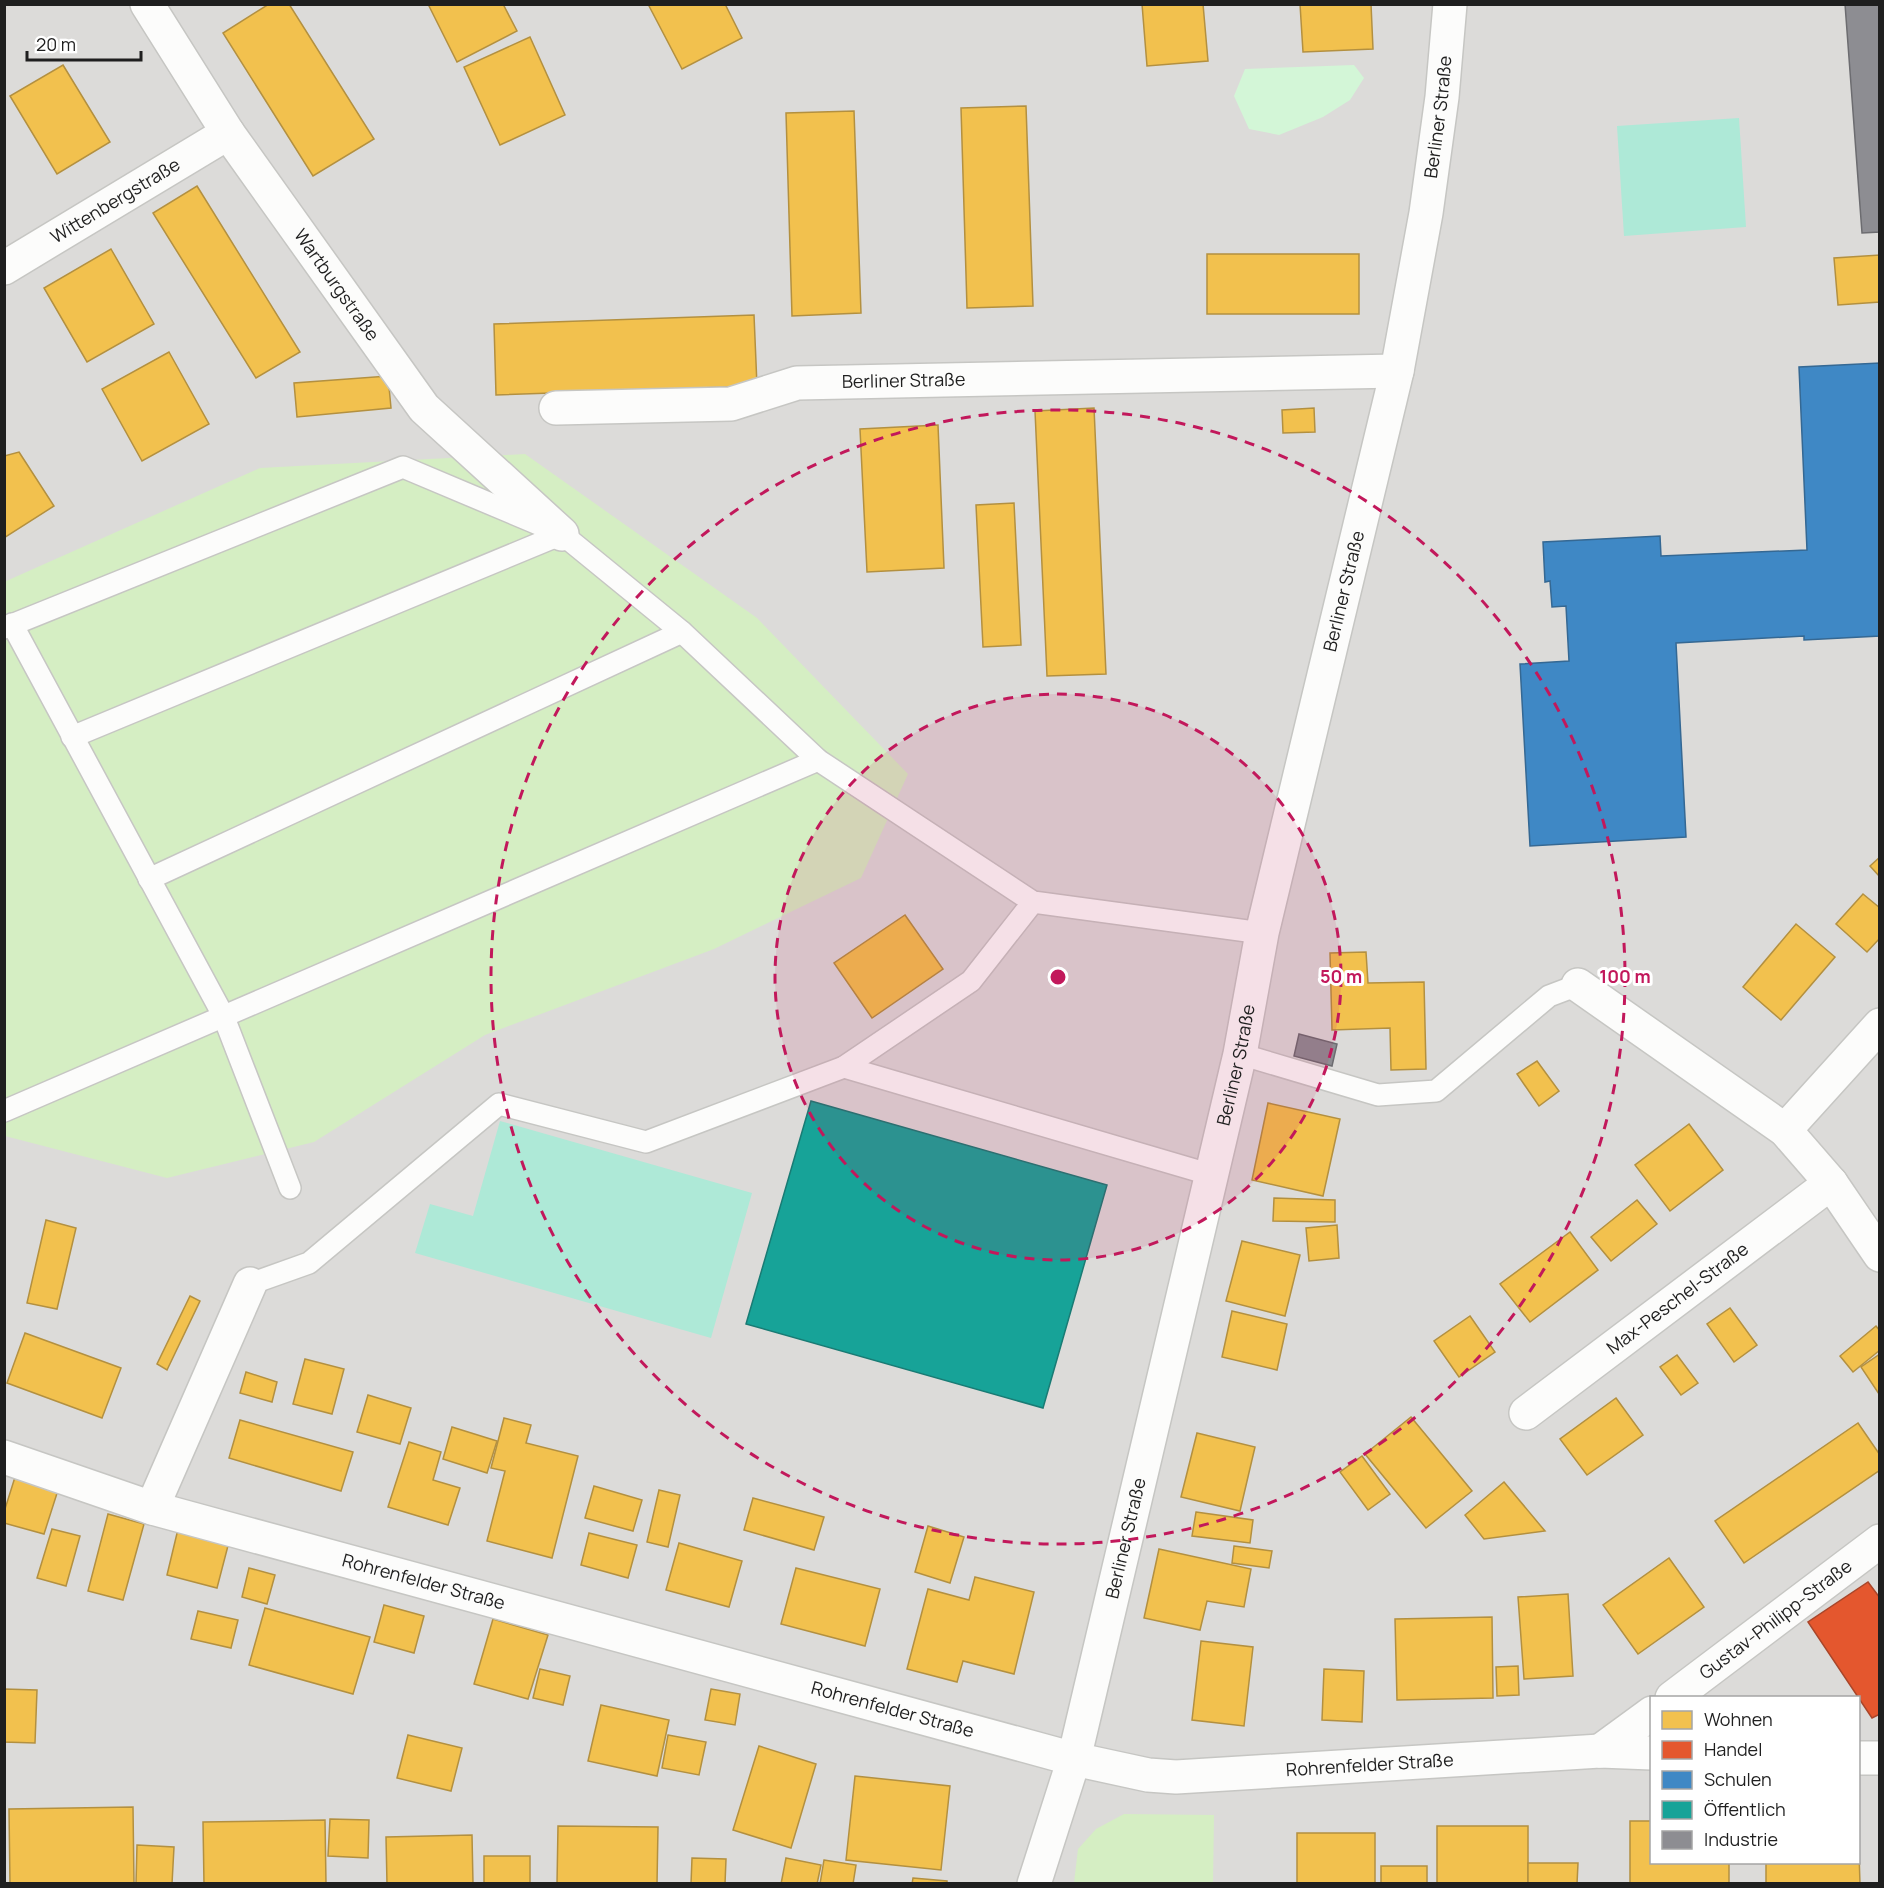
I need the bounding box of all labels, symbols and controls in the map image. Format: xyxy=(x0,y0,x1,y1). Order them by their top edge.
scale bar xyxy=(27,24,141,62)
text: 20 m xyxy=(36,32,76,56)
street label: Berliner Straße xyxy=(1418,54,1457,180)
street label: Wittenbergstraße xyxy=(46,152,184,248)
street label: Wartburgstraße xyxy=(289,224,385,345)
street label: Berliner Straße xyxy=(842,367,966,393)
street label: Berliner Straße xyxy=(1317,528,1369,654)
text: 50 m xyxy=(1320,964,1362,988)
text: 100 m xyxy=(1599,964,1651,988)
centre of rings xyxy=(1048,967,1068,987)
street label: Berliner Straße xyxy=(1211,1002,1260,1128)
street label: Max-Peschel-Straße xyxy=(1601,1237,1753,1359)
street label: Berliner Straße xyxy=(1099,1475,1151,1601)
street label: Rohrenfelder Straße xyxy=(340,1547,508,1615)
street label: Gustav-Philipp-Straße xyxy=(1694,1553,1856,1684)
street label: Rohrenfelder Straße xyxy=(809,1675,977,1742)
legend xyxy=(1650,1696,1860,1864)
text: Wohnen xyxy=(1704,1707,1773,1731)
text: Handel xyxy=(1704,1737,1762,1761)
street label: Rohrenfelder Straße xyxy=(1285,1747,1454,1781)
text: Schulen xyxy=(1704,1767,1772,1791)
text: Öffentlich xyxy=(1704,1797,1786,1821)
text: Industrie xyxy=(1704,1827,1778,1851)

